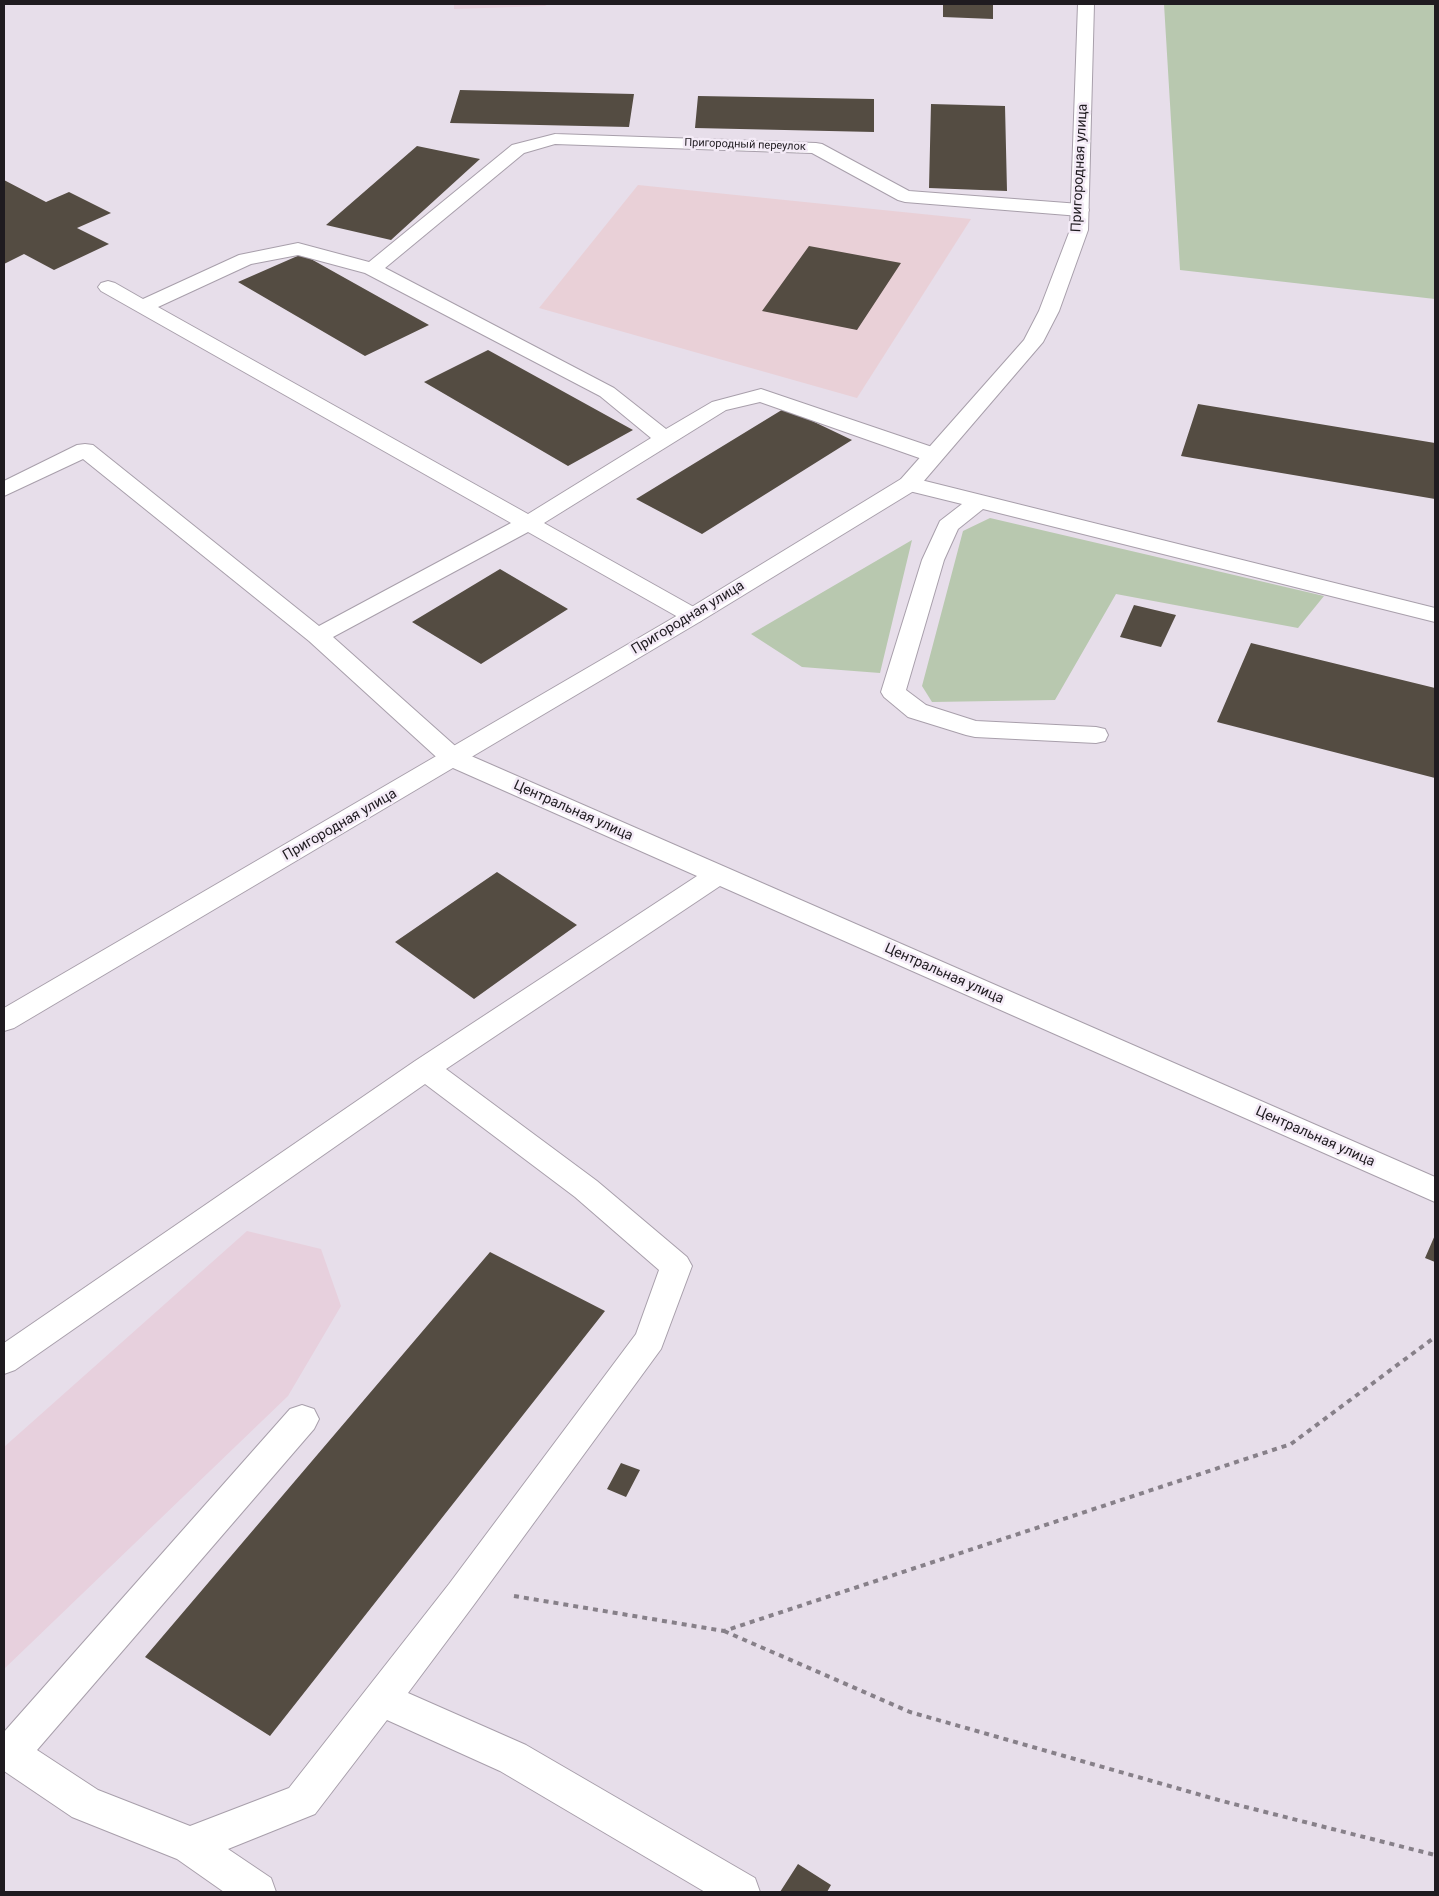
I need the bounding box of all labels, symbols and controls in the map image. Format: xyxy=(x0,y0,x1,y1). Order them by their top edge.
street label: Пригородная улица xyxy=(1068,103,1092,233)
street label: Пригородный переулок xyxy=(684,136,806,154)
street label: Пригородная улица xyxy=(629,578,747,658)
street label: Центральная улица xyxy=(511,777,635,845)
street label: Пригородная улица xyxy=(280,786,400,864)
street label: Центральная улица xyxy=(882,940,1006,1008)
street label: Центральная улица xyxy=(1253,1103,1377,1171)

